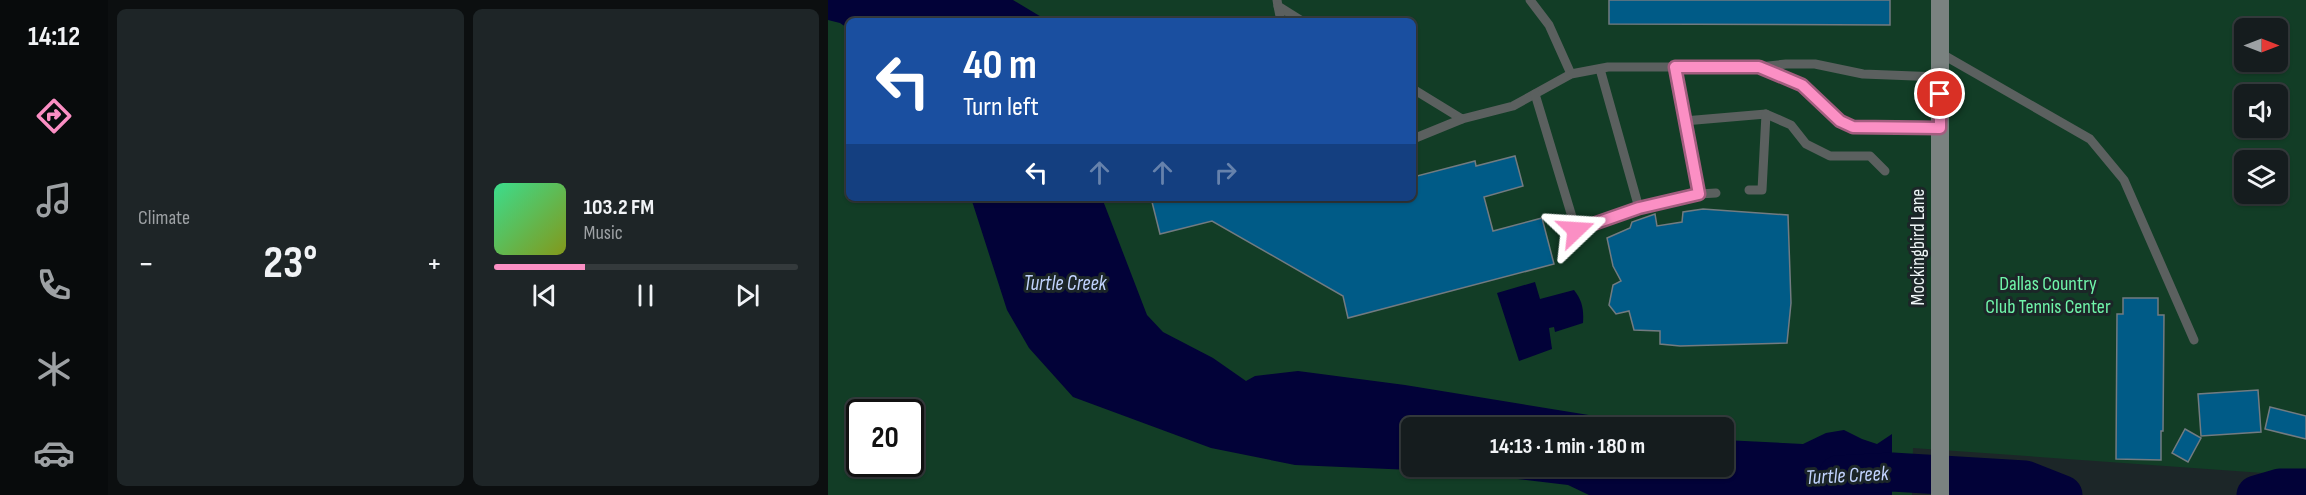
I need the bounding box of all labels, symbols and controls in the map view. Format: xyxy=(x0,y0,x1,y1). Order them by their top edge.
north arrow xyxy=(2234,18,2288,72)
map controls xyxy=(2234,18,2288,204)
text: 14:12 xyxy=(28,21,80,53)
text: 40 m xyxy=(963,40,1037,91)
icon: left xyxy=(864,42,942,120)
pin xyxy=(1914,68,1965,119)
icon: arrive xyxy=(1923,77,1956,110)
button: sound xyxy=(2234,84,2288,138)
text: Turn left xyxy=(963,91,1039,123)
icon: directions xyxy=(33,95,75,137)
button: layers xyxy=(2234,150,2288,204)
icon: left xyxy=(1020,156,1053,189)
icon: ahead xyxy=(1083,156,1116,189)
icon: ahead xyxy=(1146,156,1179,189)
icon: right xyxy=(1209,156,1242,189)
icon: music xyxy=(33,179,75,221)
street label: Mockingbird Lane xyxy=(1906,189,1930,305)
text: 103.2 FM xyxy=(584,194,654,221)
position arrow xyxy=(1544,198,1608,262)
text: Climate xyxy=(138,206,190,230)
text: Music xyxy=(584,221,623,245)
text: 23° xyxy=(263,236,317,291)
text: − xyxy=(138,244,154,284)
text: + xyxy=(426,244,442,284)
icon: phone xyxy=(33,264,75,306)
water label: Turtle Creek xyxy=(1024,271,1108,296)
park label: Dallas Country Club Tennis Center xyxy=(1985,272,2111,319)
icon: previous xyxy=(528,279,561,312)
icon: pause xyxy=(629,279,662,312)
icon: next xyxy=(731,279,764,312)
icon: climate xyxy=(33,348,75,390)
speed limit sign: 20 xyxy=(846,399,924,477)
icon: car xyxy=(33,432,75,474)
text: 14:13 · 1 min · 180 m xyxy=(1490,433,1645,460)
water label: Turtle Creek xyxy=(1805,461,1890,490)

